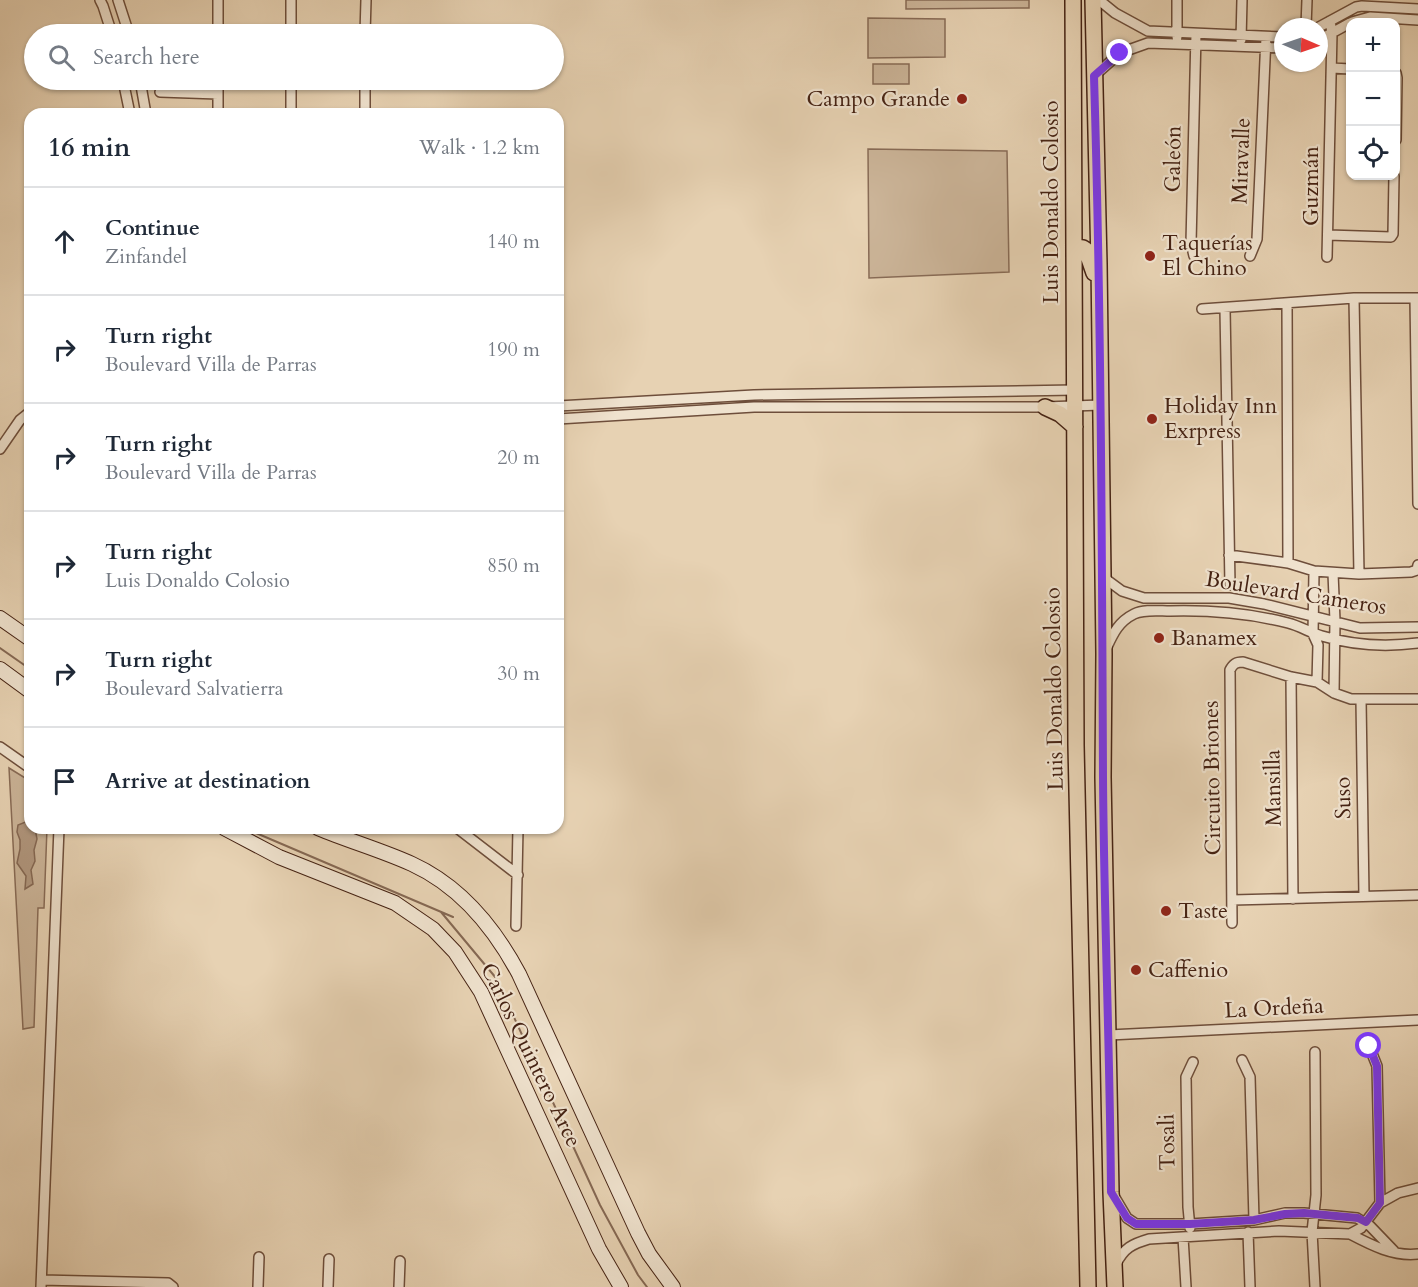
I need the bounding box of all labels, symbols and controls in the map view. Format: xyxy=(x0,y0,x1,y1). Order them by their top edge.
north arrow xyxy=(1274,18,1328,72)
map controls xyxy=(1346,18,1400,180)
button: + xyxy=(1346,18,1400,72)
search box xyxy=(24,24,564,90)
route end xyxy=(1106,39,1132,65)
icon: search xyxy=(45,41,78,74)
text: Search here xyxy=(93,42,200,72)
button: − xyxy=(1346,72,1400,126)
place label: Campo Grande xyxy=(806,84,950,114)
marker: Campo Grande xyxy=(955,92,969,106)
street label: Luis Donaldo Colosio xyxy=(1036,100,1066,304)
street label: Miravalle xyxy=(1225,117,1257,205)
street label: Galeón xyxy=(1157,125,1189,193)
button: locate xyxy=(1346,126,1400,180)
text: 16 min xyxy=(48,130,131,165)
text: Walk · 1.2 km xyxy=(419,134,540,161)
street label: Guzmán xyxy=(1296,146,1326,226)
text: Continue xyxy=(105,213,200,243)
icon: ahead xyxy=(48,225,81,258)
text: 140 m xyxy=(487,228,540,255)
place label: Taquerías El Chino xyxy=(1162,228,1253,283)
text: Zinfandel xyxy=(105,243,187,270)
marker: Taquerías El Chino xyxy=(1143,249,1157,263)
text: Turn right xyxy=(105,321,212,351)
icon: right xyxy=(48,333,81,366)
text: 190 m xyxy=(487,336,540,363)
text: Boulevard Villa de Parras xyxy=(105,351,317,378)
place label: Holiday Inn Exrpress xyxy=(1164,391,1278,446)
marker: Holiday Inn Exrpress xyxy=(1145,412,1159,426)
text: Turn right xyxy=(105,429,212,459)
icon: right xyxy=(48,441,81,474)
text: 20 m xyxy=(497,444,540,471)
text: Boulevard Villa de Parras xyxy=(105,459,317,486)
text: Turn right xyxy=(105,537,212,567)
icon: right xyxy=(48,549,81,582)
text: 850 m xyxy=(487,552,540,579)
street label: Boulevard Cameros xyxy=(1203,564,1389,622)
text: Luis Donaldo Colosio xyxy=(105,567,290,594)
street label: Luis Donaldo Colosio xyxy=(1037,587,1071,791)
place label: Banamex xyxy=(1171,623,1257,653)
marker: Banamex xyxy=(1152,631,1166,645)
text: Turn right xyxy=(105,645,212,675)
icon: right xyxy=(48,657,81,690)
text: 30 m xyxy=(497,660,540,687)
text: Boulevard Salvatierra xyxy=(105,675,283,702)
street label: Circuito Briones xyxy=(1196,700,1228,856)
street label: Mansilla xyxy=(1257,749,1289,827)
icon: arrive xyxy=(48,765,81,798)
text: Arrive at destination xyxy=(105,766,310,796)
street label: Suso xyxy=(1328,776,1358,819)
place label: Taste xyxy=(1178,896,1228,926)
marker: Taste xyxy=(1159,904,1173,918)
place label: Caffenio xyxy=(1148,955,1228,985)
street label: Carlos Quintero Arce xyxy=(473,958,589,1152)
marker: Caffenio xyxy=(1129,963,1143,977)
street label: La Ordeña xyxy=(1224,990,1325,1026)
route start xyxy=(1355,1032,1381,1058)
street label: Tosali xyxy=(1152,1113,1182,1171)

